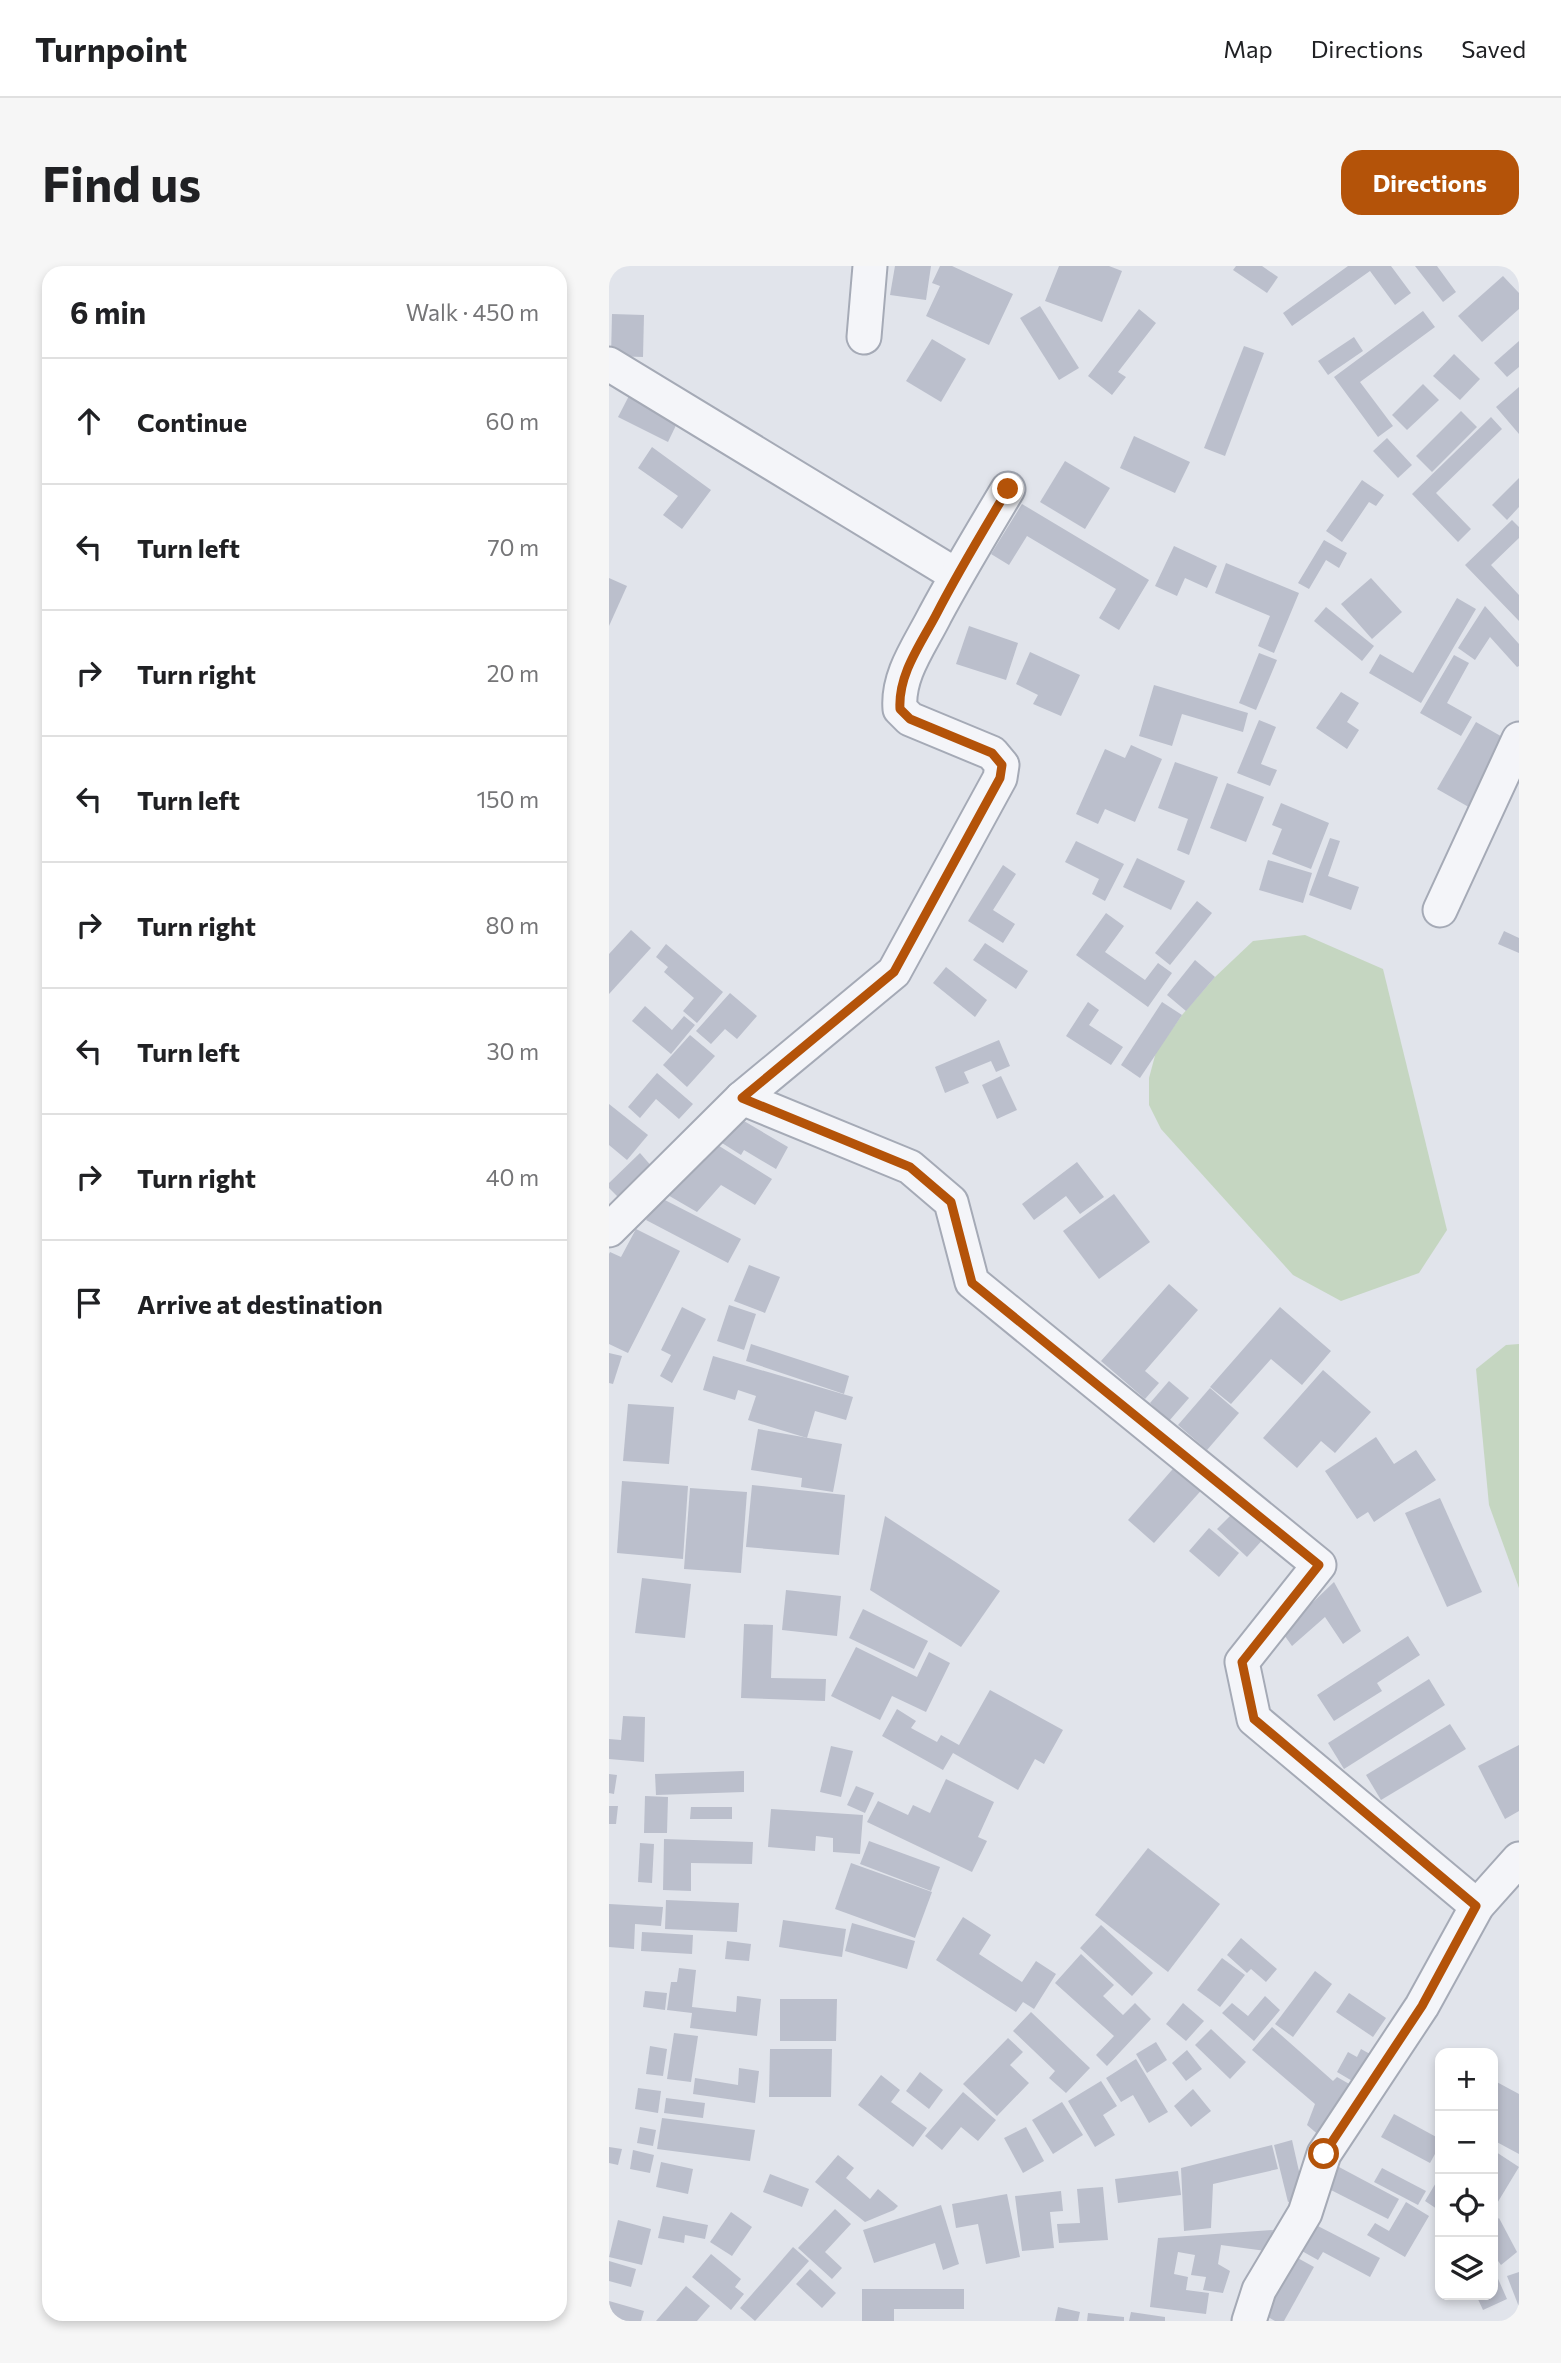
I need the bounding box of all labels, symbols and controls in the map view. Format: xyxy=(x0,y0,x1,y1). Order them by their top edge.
text: Turnpoint xyxy=(35,28,187,69)
text: Map xyxy=(1223,34,1273,63)
text: Directions xyxy=(1311,34,1423,63)
text: Saved xyxy=(1461,34,1526,63)
button: Directions xyxy=(1341,150,1519,215)
text: Find us xyxy=(42,152,201,212)
text: 6 min xyxy=(70,293,146,330)
text: Walk · 450 m xyxy=(406,298,539,326)
icon: ahead xyxy=(70,402,108,440)
text: Continue xyxy=(137,406,247,437)
text: 60 m xyxy=(486,407,539,435)
route end xyxy=(992,473,1023,504)
icon: left xyxy=(70,528,108,566)
text: Turn left xyxy=(137,532,240,563)
text: 70 m xyxy=(487,533,539,561)
icon: right xyxy=(70,654,108,692)
text: Turn right xyxy=(137,658,256,689)
text: 20 m xyxy=(487,659,539,687)
icon: left xyxy=(70,780,108,818)
text: Turn left xyxy=(137,784,240,815)
text: 150 m xyxy=(476,785,539,813)
icon: right xyxy=(70,906,108,944)
text: Turn right xyxy=(137,910,256,941)
text: 80 m xyxy=(486,911,539,939)
icon: left xyxy=(70,1032,108,1070)
text: Turn left xyxy=(137,1036,240,1067)
text: 30 m xyxy=(486,1037,539,1065)
icon: right xyxy=(70,1158,108,1196)
text: Turn right xyxy=(137,1162,256,1193)
text: 40 m xyxy=(486,1163,539,1191)
icon: arrive xyxy=(70,1284,108,1322)
text: Arrive at destination xyxy=(137,1288,383,1319)
map controls xyxy=(1435,2048,1498,2300)
button: + xyxy=(1435,2048,1498,2111)
button: − xyxy=(1435,2111,1498,2174)
route start xyxy=(1308,2138,1339,2169)
button: locate xyxy=(1435,2174,1498,2237)
button: layers xyxy=(1435,2237,1498,2300)

